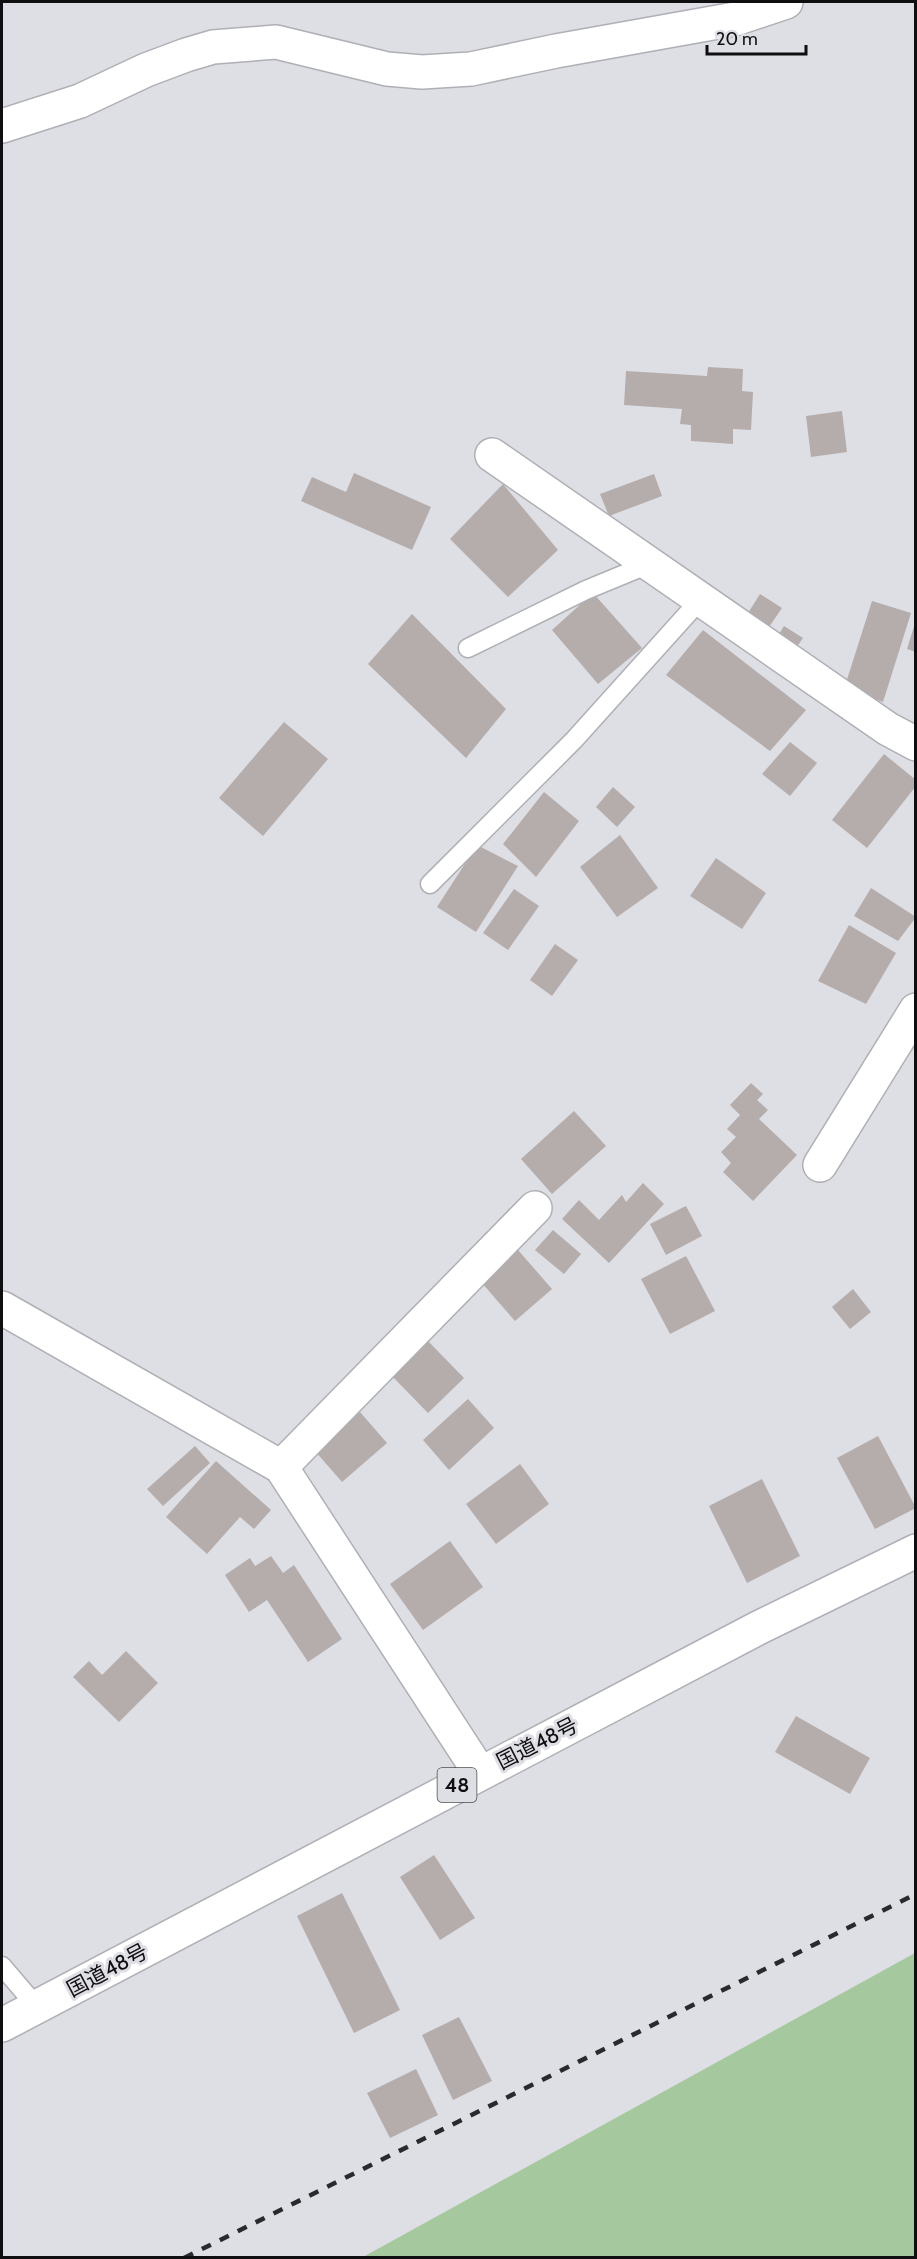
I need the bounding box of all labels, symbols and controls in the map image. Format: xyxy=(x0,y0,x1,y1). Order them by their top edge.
scale bar xyxy=(707,18,806,56)
text: 20 m xyxy=(716,28,758,50)
street label: 国道48号 xyxy=(492,1712,582,1774)
road number: 48 xyxy=(438,1768,476,1802)
street label: 国道48号 xyxy=(62,1938,152,2002)

